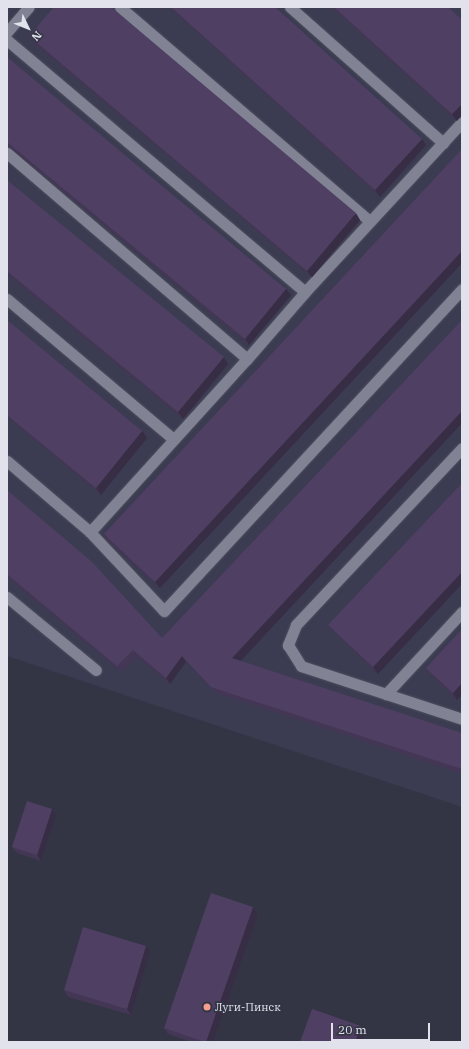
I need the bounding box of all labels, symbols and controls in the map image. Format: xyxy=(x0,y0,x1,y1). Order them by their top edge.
north arrow xyxy=(8,8,48,48)
text: N xyxy=(29,28,45,44)
place label: Луги-Пинск xyxy=(215,1000,281,1014)
marker: Луги-Пинск xyxy=(202,1002,212,1012)
scale bar xyxy=(333,1015,432,1041)
text: 20 m xyxy=(338,1022,367,1037)

